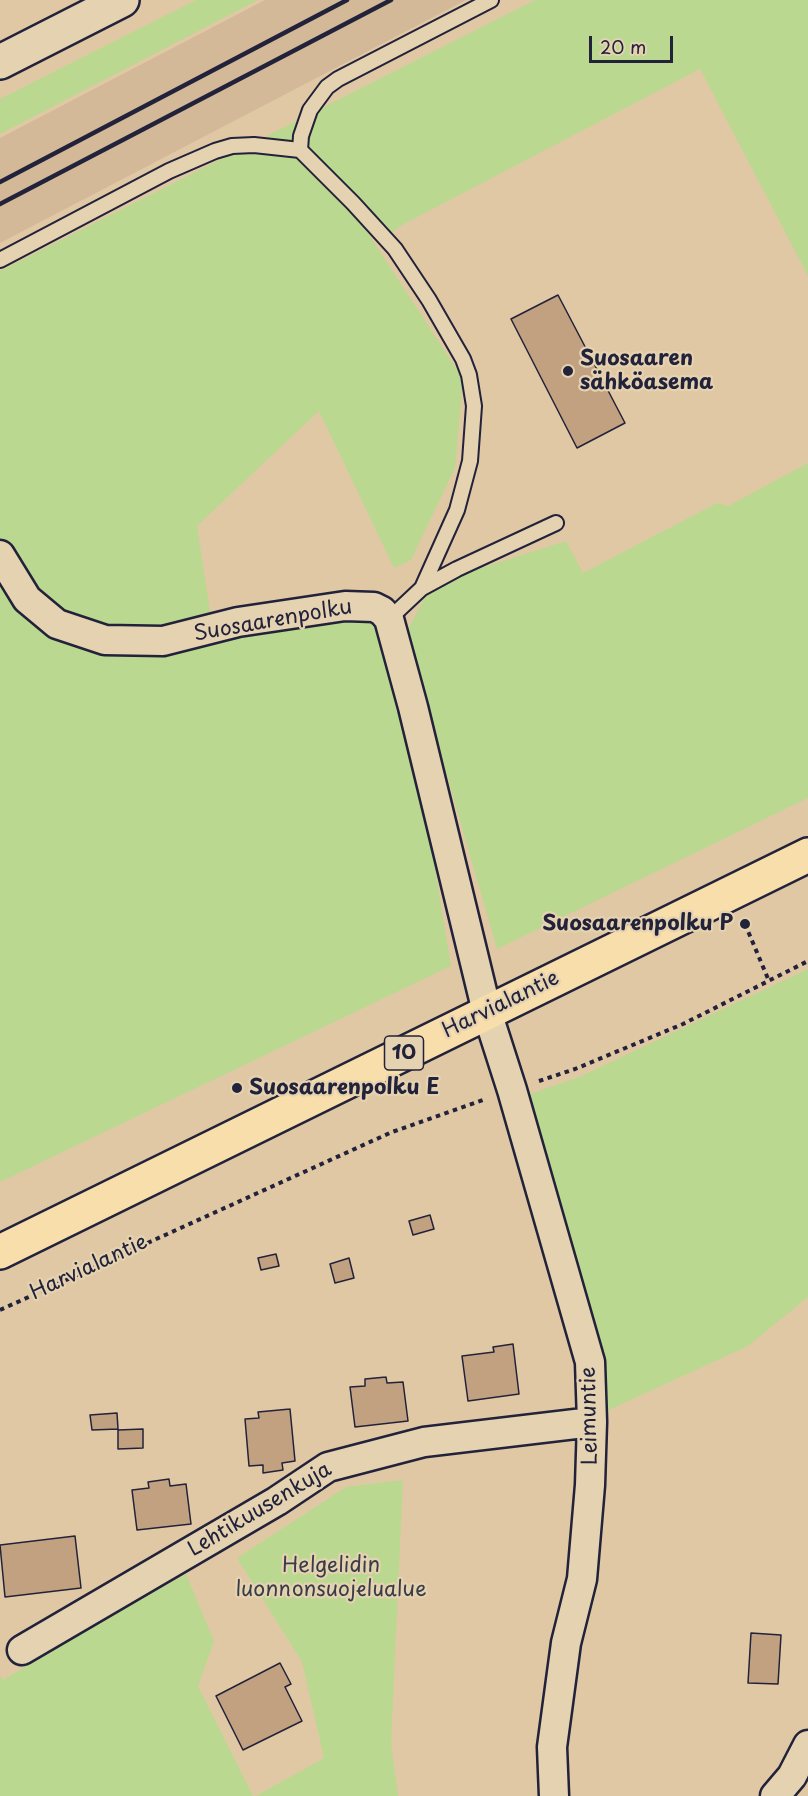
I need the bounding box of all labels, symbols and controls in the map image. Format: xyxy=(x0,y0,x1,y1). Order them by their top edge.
scale bar xyxy=(592,24,676,62)
text: 20 m xyxy=(600,33,646,60)
place label: Suosaaren sähköasema xyxy=(580,346,713,396)
marker: Suosaaren sähköasema xyxy=(561,364,575,378)
street label: Suosaarenpolku xyxy=(192,595,354,647)
place label: Suosaarenpolku P xyxy=(542,911,733,937)
marker: Suosaarenpolku P xyxy=(738,917,752,931)
street label: Harvialantie xyxy=(438,966,564,1044)
road number: 10 xyxy=(384,1036,424,1070)
place label: Suosaarenpolku E xyxy=(249,1075,439,1101)
marker: Suosaarenpolku E xyxy=(230,1081,244,1095)
street label: Harvialantie xyxy=(26,1230,152,1306)
street label: Leimuntie xyxy=(577,1366,603,1466)
street label: Lehtikuusenkuja xyxy=(184,1457,336,1563)
park label: Helgelidin luonnonsuojelualue xyxy=(235,1553,427,1603)

